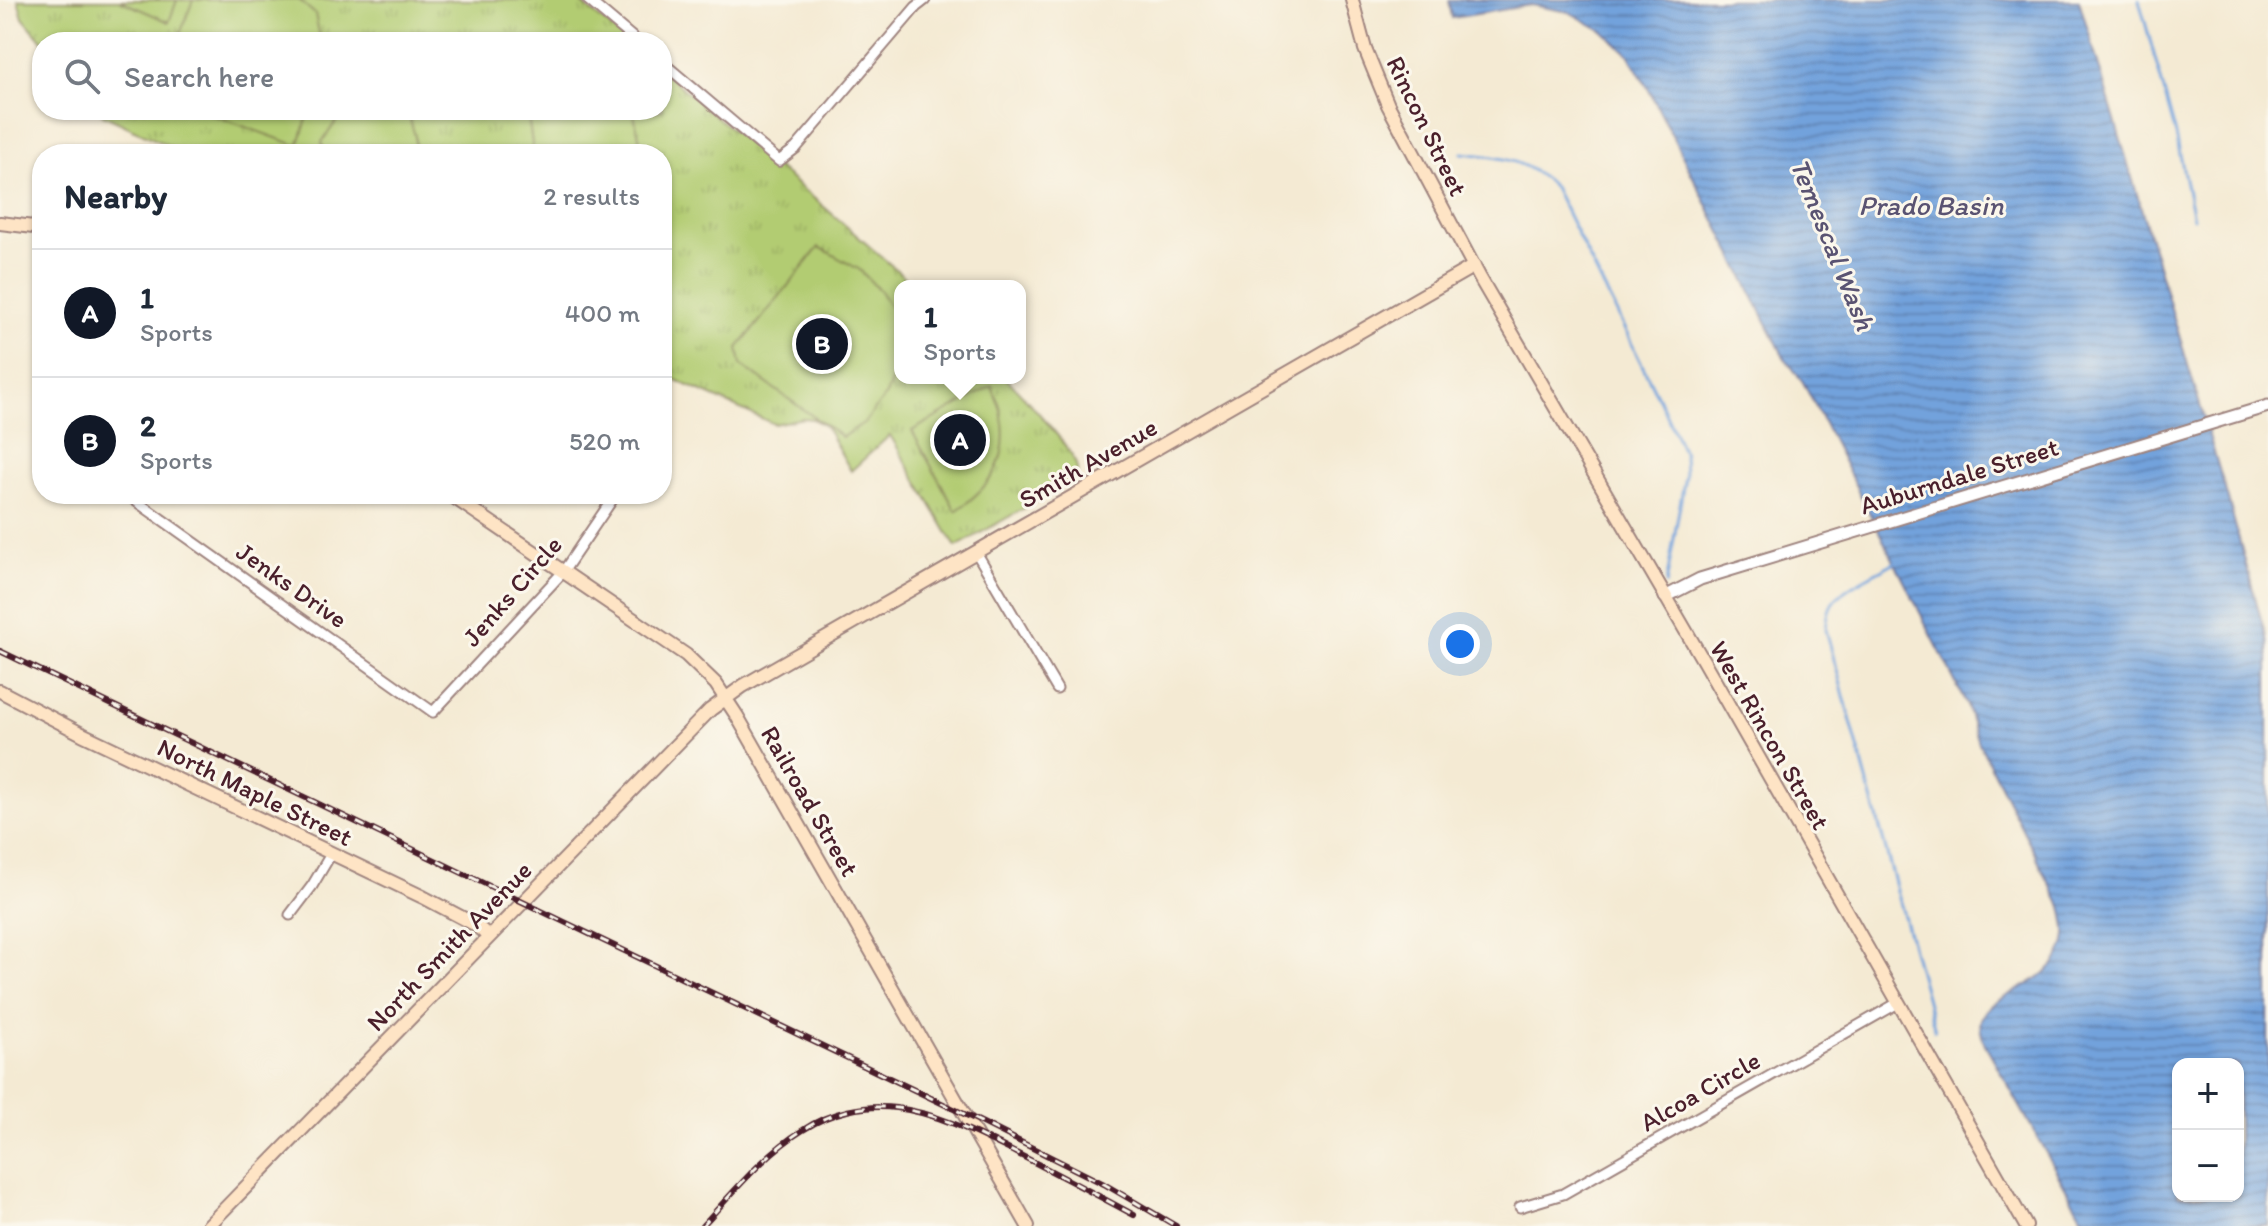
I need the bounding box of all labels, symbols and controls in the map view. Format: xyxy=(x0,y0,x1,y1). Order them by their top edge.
search box xyxy=(32,32,672,120)
street label: Rincon Street xyxy=(1379,51,1475,201)
icon: search xyxy=(60,54,104,98)
text: Search here xyxy=(124,58,274,95)
water label: Temescal Wash xyxy=(1783,153,1883,335)
text: Nearby xyxy=(64,176,167,217)
text: 2 results xyxy=(543,180,640,212)
water label: Prado Basin xyxy=(1858,188,2004,222)
text: 1 xyxy=(140,279,154,316)
popup xyxy=(894,280,1026,384)
text: A xyxy=(82,297,98,329)
text: 400 m xyxy=(565,297,640,329)
text: 1 xyxy=(924,298,938,335)
pin: B xyxy=(796,314,848,374)
text: Sports xyxy=(140,316,213,348)
text: Sports xyxy=(924,335,996,367)
text: 2 xyxy=(140,407,156,444)
pin: A xyxy=(934,410,986,470)
street label: Smith Avenue xyxy=(1013,411,1163,515)
text: B xyxy=(82,425,98,457)
text: 520 m xyxy=(569,425,640,457)
street label: Auburndale Street xyxy=(1856,431,2062,521)
text: Sports xyxy=(140,444,213,476)
street label: Jenks Circle xyxy=(455,529,569,653)
street label: Jenks Drive xyxy=(230,535,354,635)
your location xyxy=(1440,624,1480,664)
street label: West Rincon Street xyxy=(1703,635,1837,835)
street label: Railroad Street xyxy=(754,720,866,882)
street label: North Maple Street xyxy=(152,731,358,853)
street label: North Smith Avenue xyxy=(360,854,538,1038)
street label: Alcoa Circle xyxy=(1634,1044,1766,1138)
map controls xyxy=(2172,1058,2244,1202)
button: + xyxy=(2172,1058,2244,1130)
button: − xyxy=(2172,1130,2244,1202)

